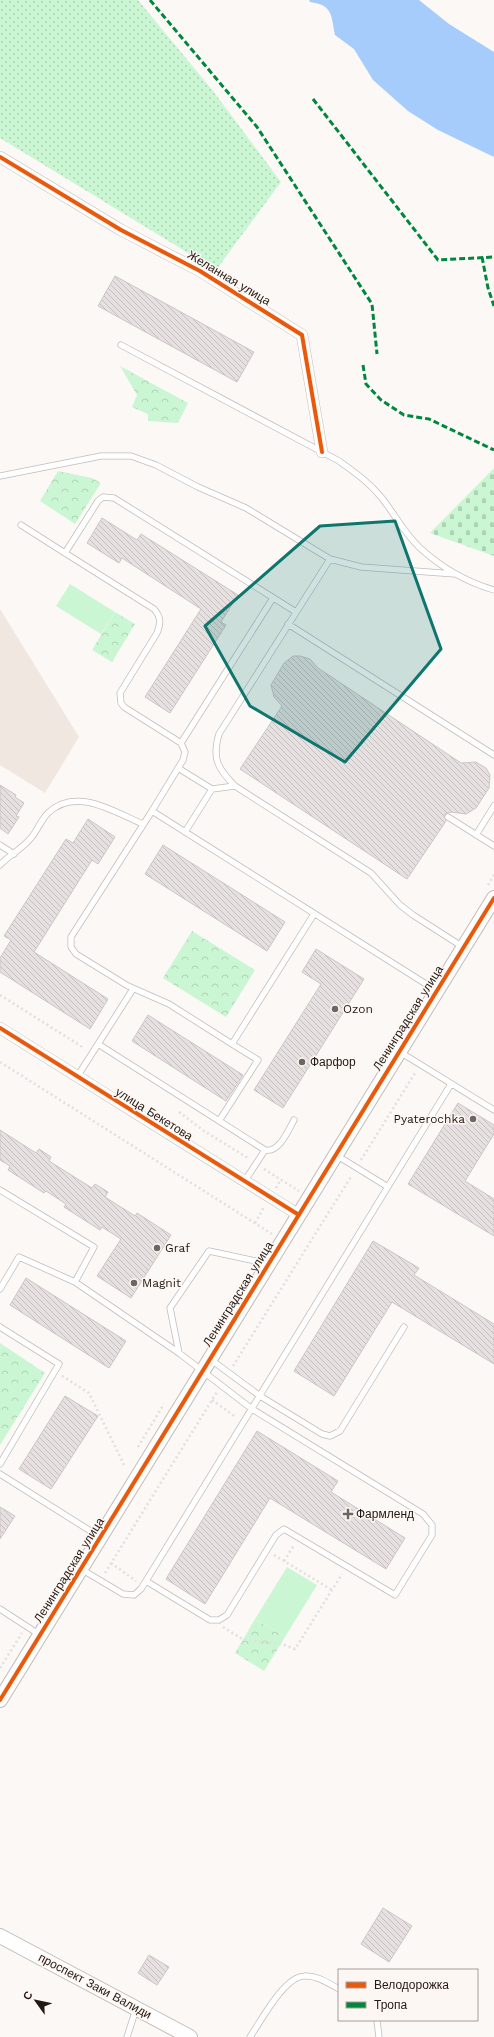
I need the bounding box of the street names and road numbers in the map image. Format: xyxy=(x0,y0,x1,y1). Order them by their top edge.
street label: Желанная улица xyxy=(185,248,273,308)
street label: Ленинградская улица xyxy=(370,963,446,1073)
street label: улица Бекетова xyxy=(113,1085,195,1143)
street label: Ленинградская улица xyxy=(200,1239,276,1349)
street label: Ленинградская улица xyxy=(31,1515,107,1625)
street label: проспект Заки Валиди xyxy=(36,1950,154,2022)

